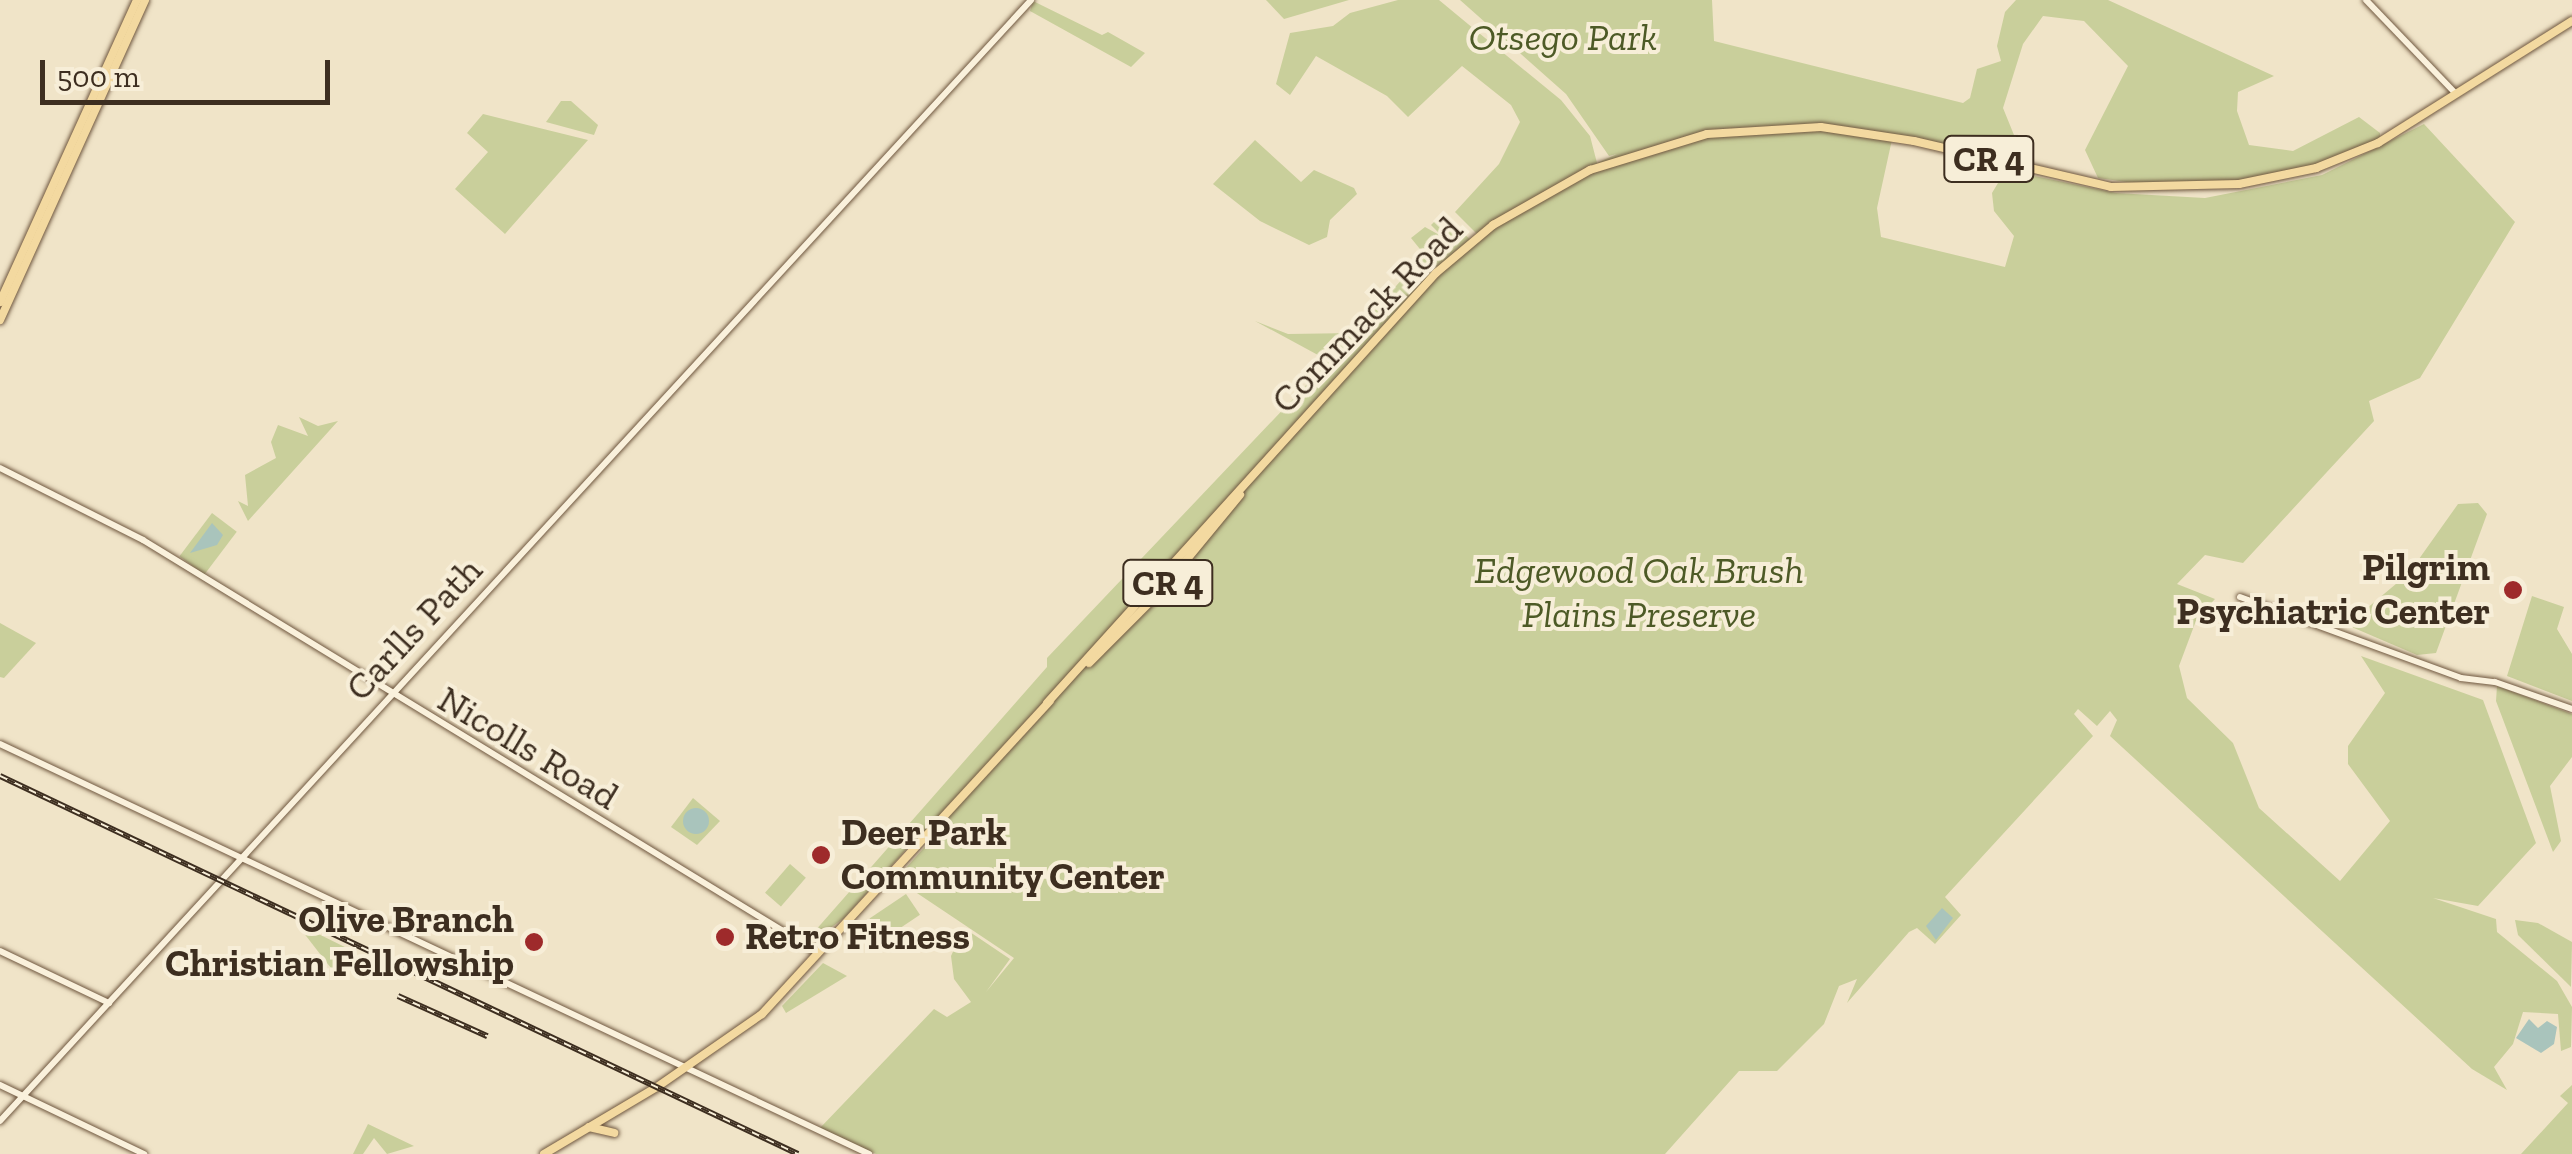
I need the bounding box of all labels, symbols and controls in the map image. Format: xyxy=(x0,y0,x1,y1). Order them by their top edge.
park label: Otsego Park xyxy=(1469,15,1657,61)
scale bar xyxy=(45,40,335,102)
text: 500 m xyxy=(57,59,140,95)
road number: CR 4 xyxy=(1942,129,2036,189)
street label: Commack Road xyxy=(1262,207,1472,423)
place label: Pilgrim Psychiatric Center xyxy=(2176,545,2490,634)
street label: Carlls Path xyxy=(336,548,492,710)
park label: Edgewood Oak Brush Plains Preserve xyxy=(1474,548,1804,638)
road number: CR 4 xyxy=(1120,553,1216,613)
marker: Pilgrim Psychiatric Center xyxy=(2500,577,2526,603)
street label: Nicolls Road xyxy=(430,676,626,820)
place label: Deer Park Community Center xyxy=(841,810,1166,899)
marker: Deer Park Community Center xyxy=(810,844,832,866)
place label: Olive Branch Christian Fellowship xyxy=(165,897,514,986)
place label: Retro Fitness xyxy=(745,914,970,960)
marker: Retro Fitness xyxy=(714,926,736,948)
marker: Olive Branch Christian Fellowship xyxy=(523,931,545,953)

